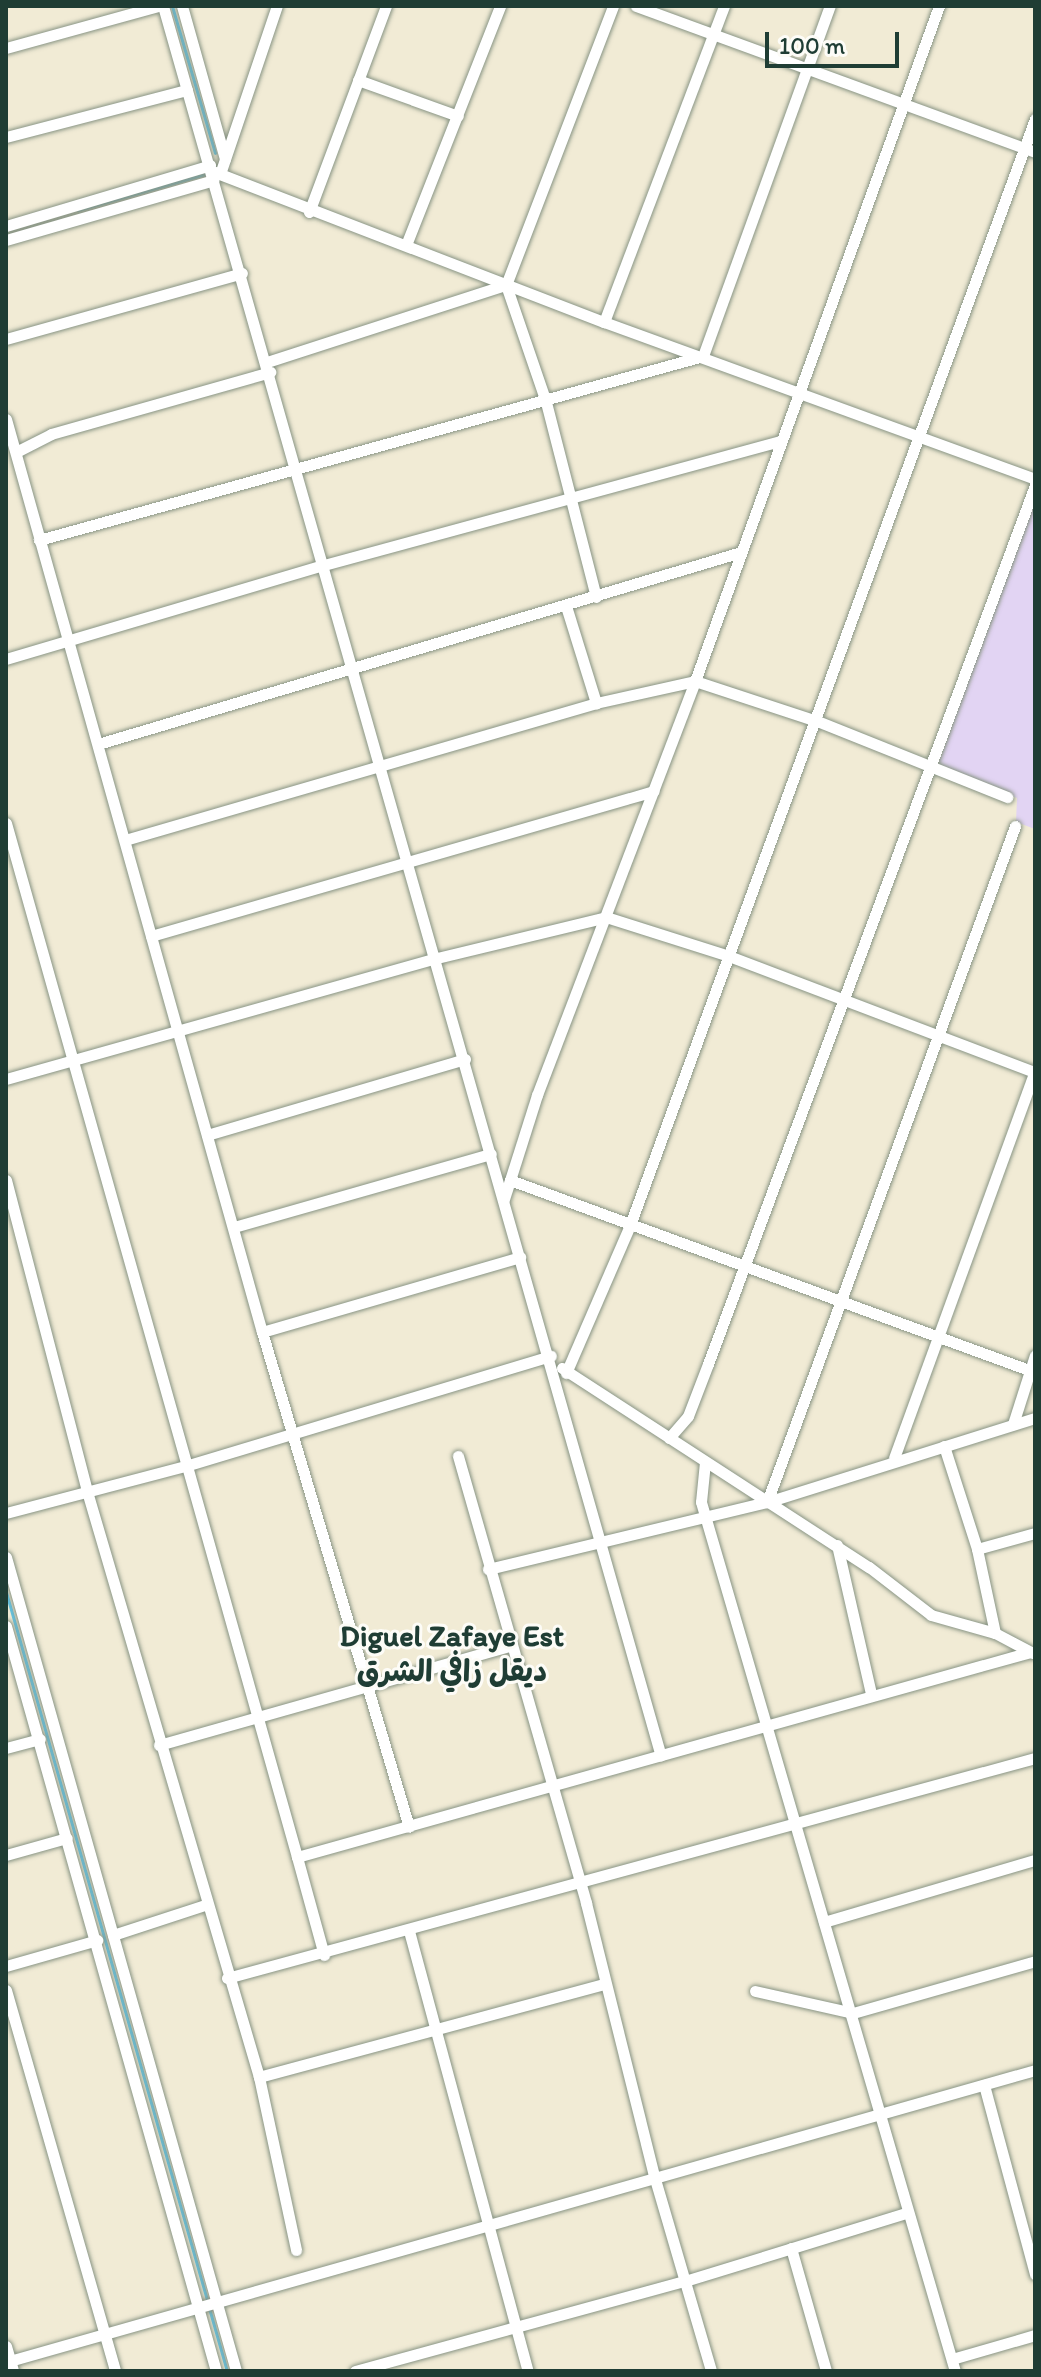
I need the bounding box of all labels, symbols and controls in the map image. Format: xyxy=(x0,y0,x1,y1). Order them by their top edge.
scale bar xyxy=(769,16,903,66)
text: 100 m xyxy=(779,31,845,60)
district label: Diguel Zafaye Est ديقل زافي الشرق xyxy=(340,1618,564,1688)

